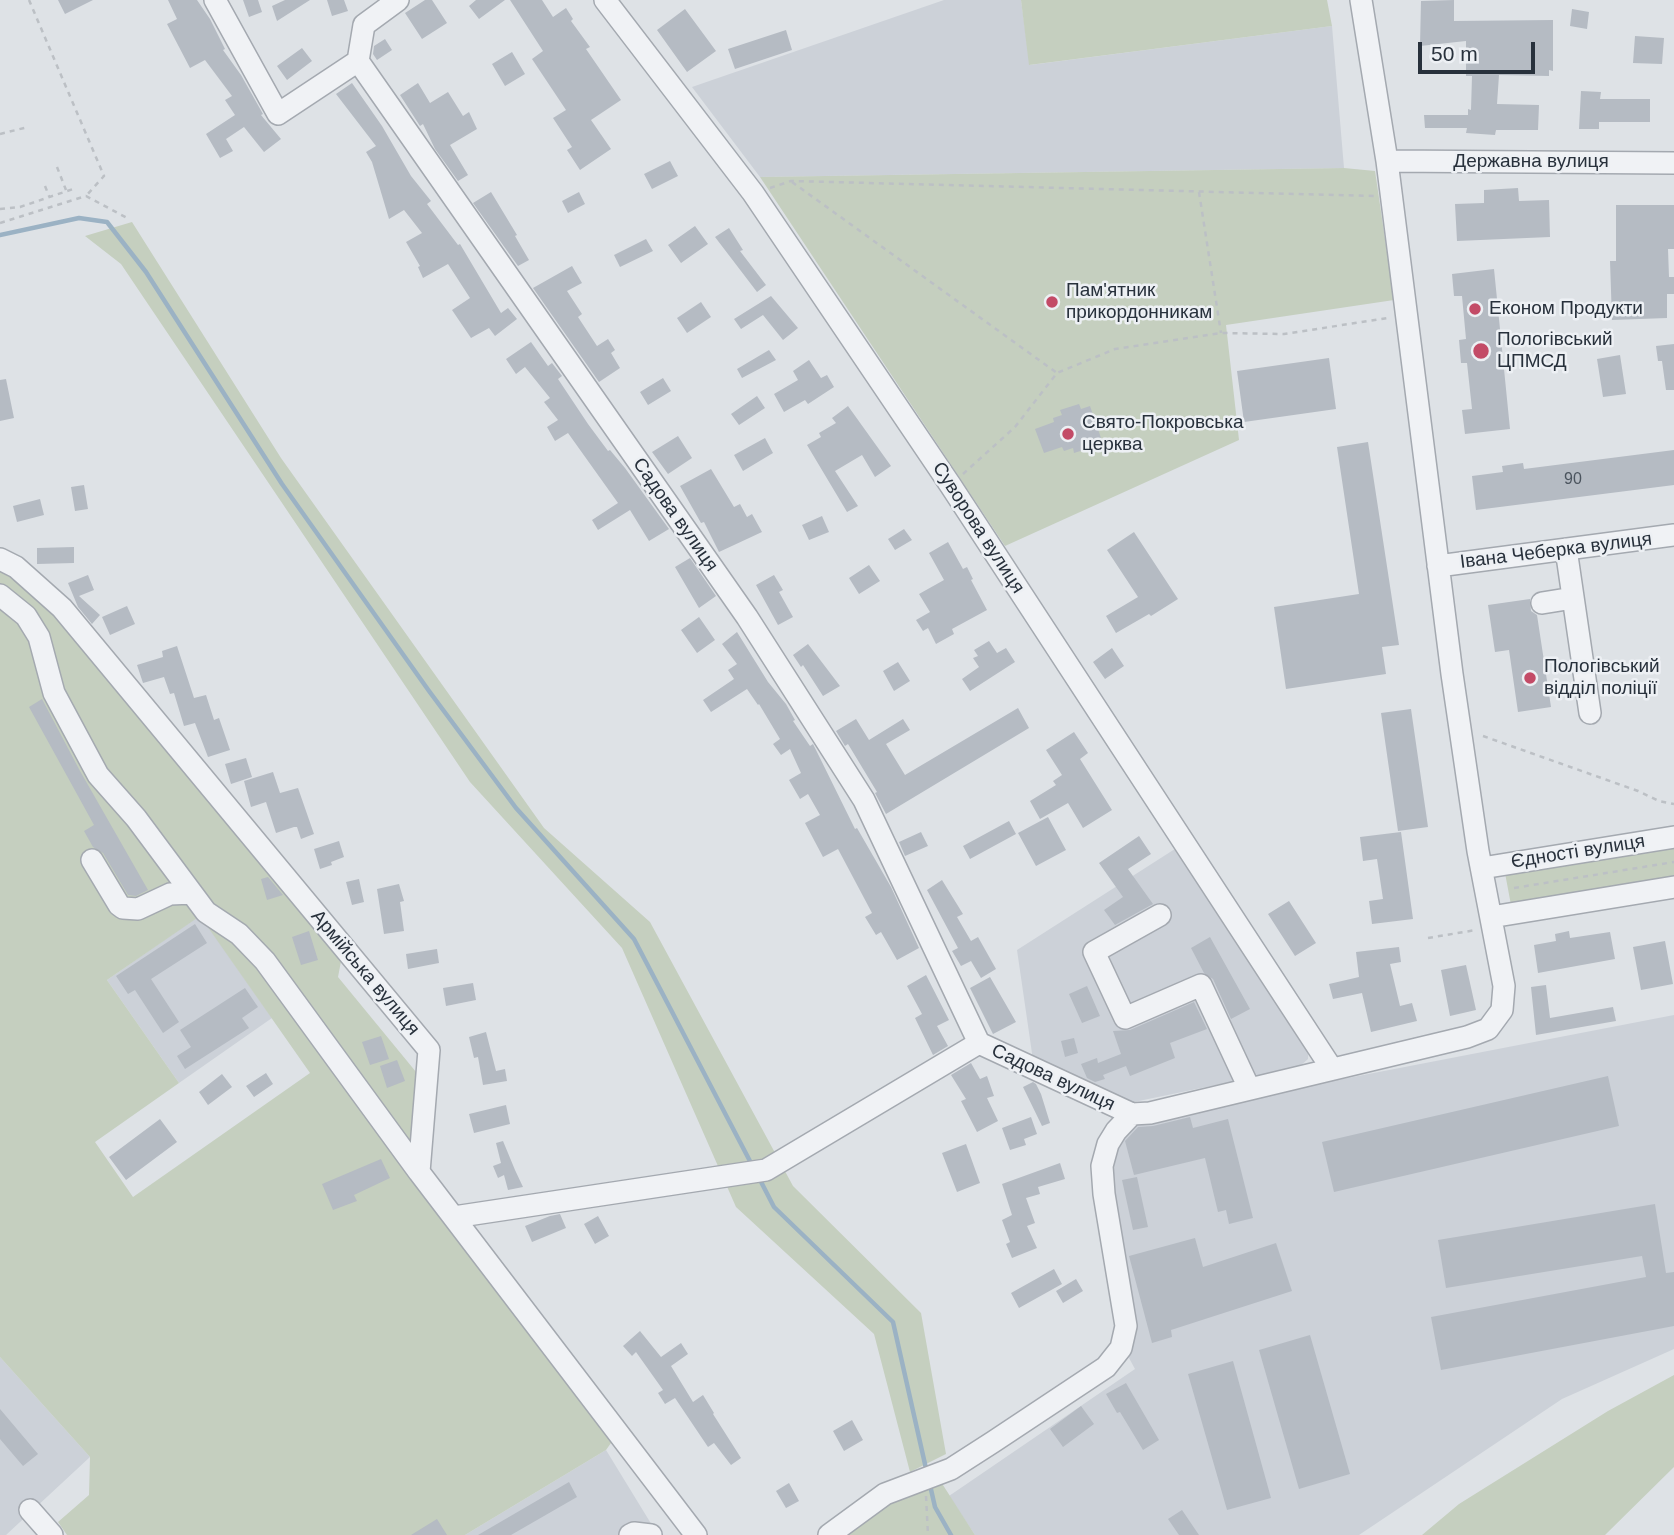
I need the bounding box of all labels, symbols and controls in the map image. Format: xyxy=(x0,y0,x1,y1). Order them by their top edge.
scale bar xyxy=(1422,28,1539,72)
text: 50 m xyxy=(1431,42,1478,65)
street label: Державна вулиця xyxy=(1453,151,1609,173)
place label: Пам'ятник прикордонникам xyxy=(1066,280,1212,324)
marker: Пам'ятник прикордонникам xyxy=(1044,294,1060,310)
place label: Економ Продукти xyxy=(1489,298,1643,320)
marker: Економ Продукти xyxy=(1467,301,1483,317)
place label: Пологівський ЦПМСД xyxy=(1497,329,1613,373)
marker: Пологівський ЦПМСД xyxy=(1471,341,1491,361)
place label: Свято-Покровська церква xyxy=(1082,412,1244,456)
marker: Свято-Покровська церква xyxy=(1060,426,1076,442)
street label: Садова вулиця xyxy=(627,454,723,576)
street label: Суворова вулиця xyxy=(927,458,1029,598)
house number: 90 xyxy=(1564,470,1582,490)
street label: Івана Чеберка вулиця xyxy=(1459,528,1653,574)
place label: Пологівський відділ поліції xyxy=(1544,656,1660,700)
marker: Пологівський відділ поліції xyxy=(1522,670,1538,686)
street label: Єдності вулиця xyxy=(1509,830,1647,874)
street label: Армійська вулиця xyxy=(306,906,424,1040)
street label: Садова вулиця xyxy=(988,1039,1118,1117)

